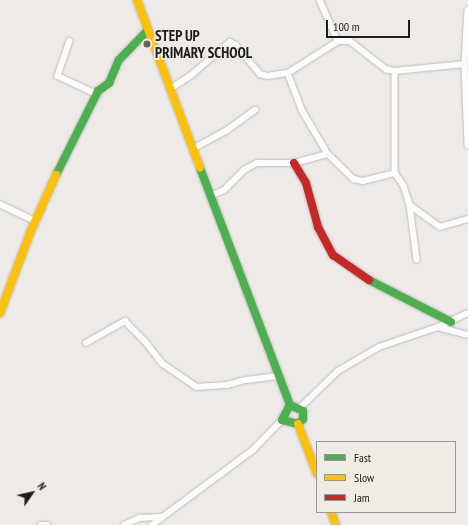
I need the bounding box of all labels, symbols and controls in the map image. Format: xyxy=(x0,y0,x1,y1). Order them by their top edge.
scale bar xyxy=(328,12,412,38)
text: 100 m xyxy=(333,19,360,34)
place label: STEP UP PRIMARY SCHOOL xyxy=(155,26,252,61)
marker: STEP UP PRIMARY SCHOOL xyxy=(142,39,152,49)
legend xyxy=(316,441,456,513)
text: Fast xyxy=(354,450,371,465)
text: Slow xyxy=(354,470,374,485)
north arrow xyxy=(12,473,52,513)
text: N xyxy=(34,480,49,493)
text: Jam xyxy=(354,490,370,505)

